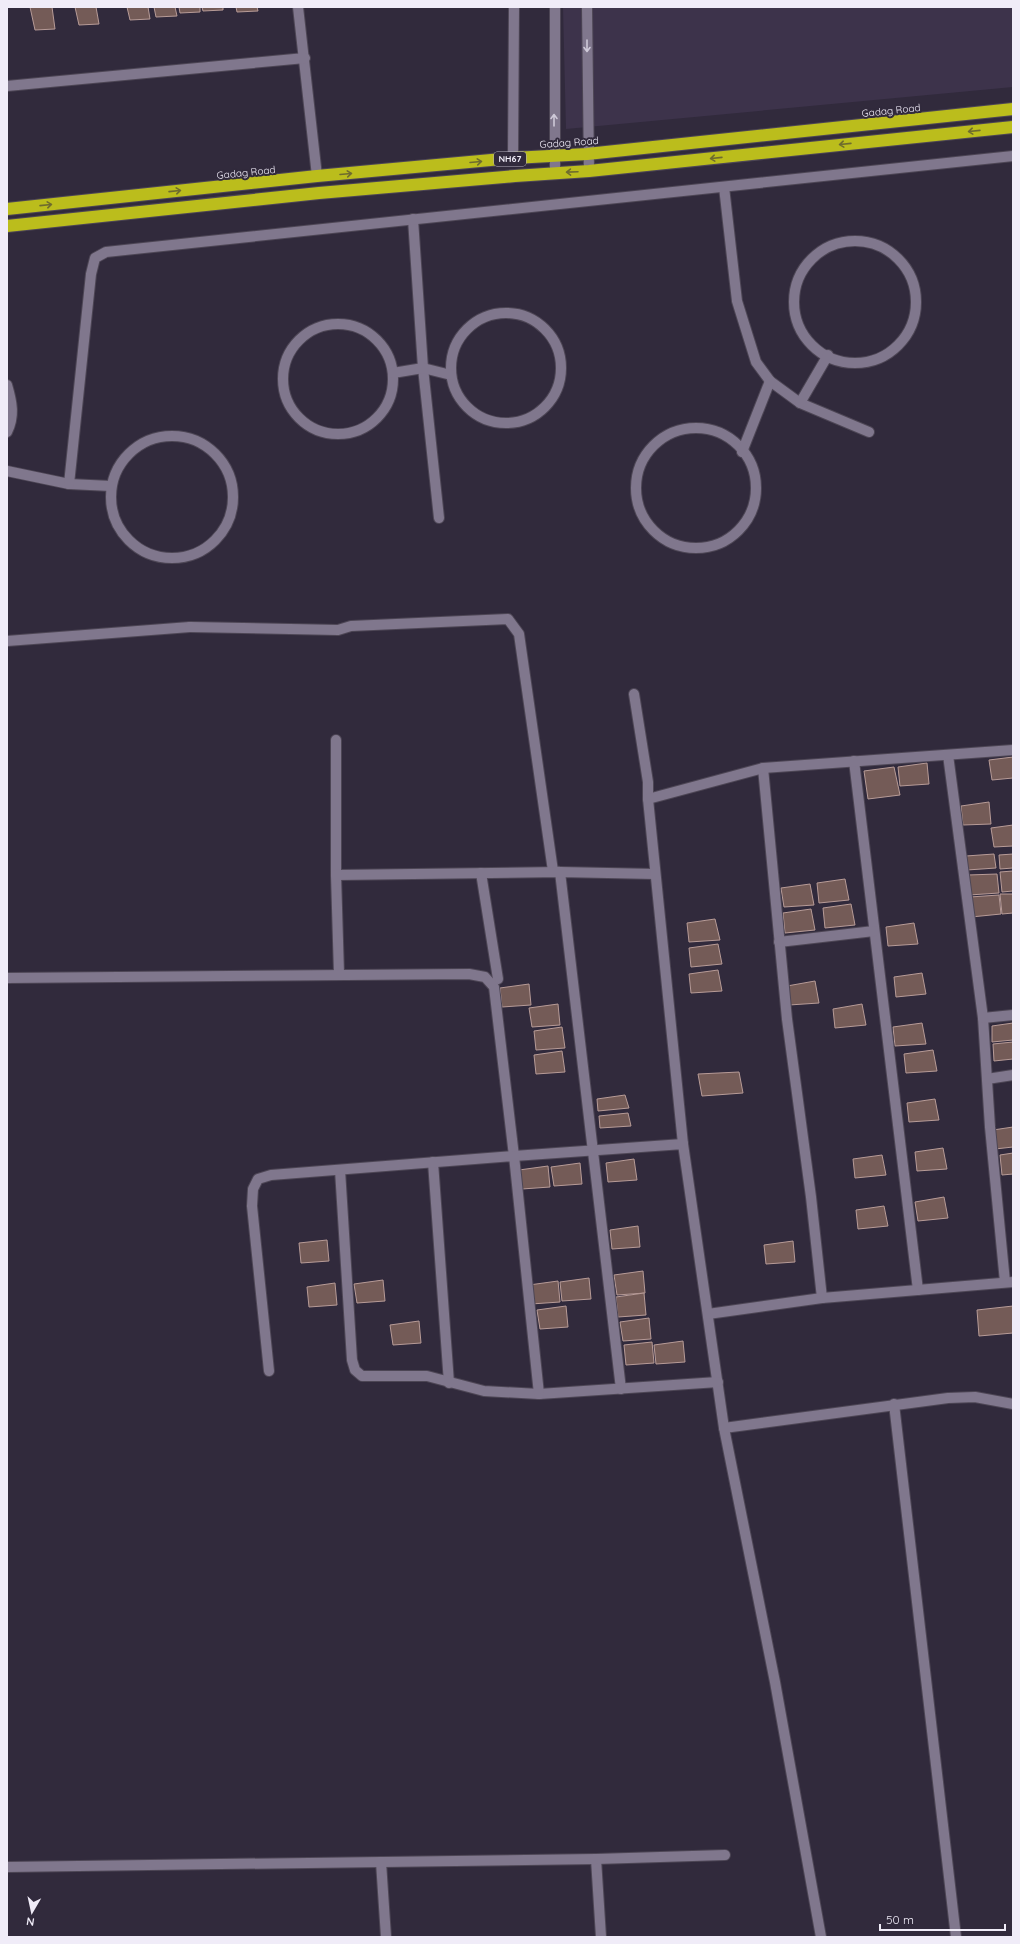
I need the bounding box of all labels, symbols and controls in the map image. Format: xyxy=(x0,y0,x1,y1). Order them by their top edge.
one-way arrow xyxy=(583,39,591,52)
street label: Gadag Road xyxy=(861,101,921,120)
one-way arrow xyxy=(550,114,558,127)
one-way arrow xyxy=(968,127,981,134)
street label: Gadag Road xyxy=(539,134,599,151)
one-way arrow xyxy=(839,141,852,148)
road number: NH67 xyxy=(494,152,526,166)
one-way arrow xyxy=(710,154,723,162)
one-way arrow xyxy=(469,158,482,165)
street label: Gadag Road xyxy=(216,163,276,182)
one-way arrow xyxy=(566,168,579,176)
one-way arrow xyxy=(339,170,352,177)
one-way arrow xyxy=(168,188,181,195)
one-way arrow xyxy=(39,201,52,209)
north arrow xyxy=(12,1892,52,1932)
scale bar xyxy=(880,1906,1005,1932)
text: 50 m xyxy=(886,1912,914,1927)
text: N xyxy=(25,1914,36,1929)

